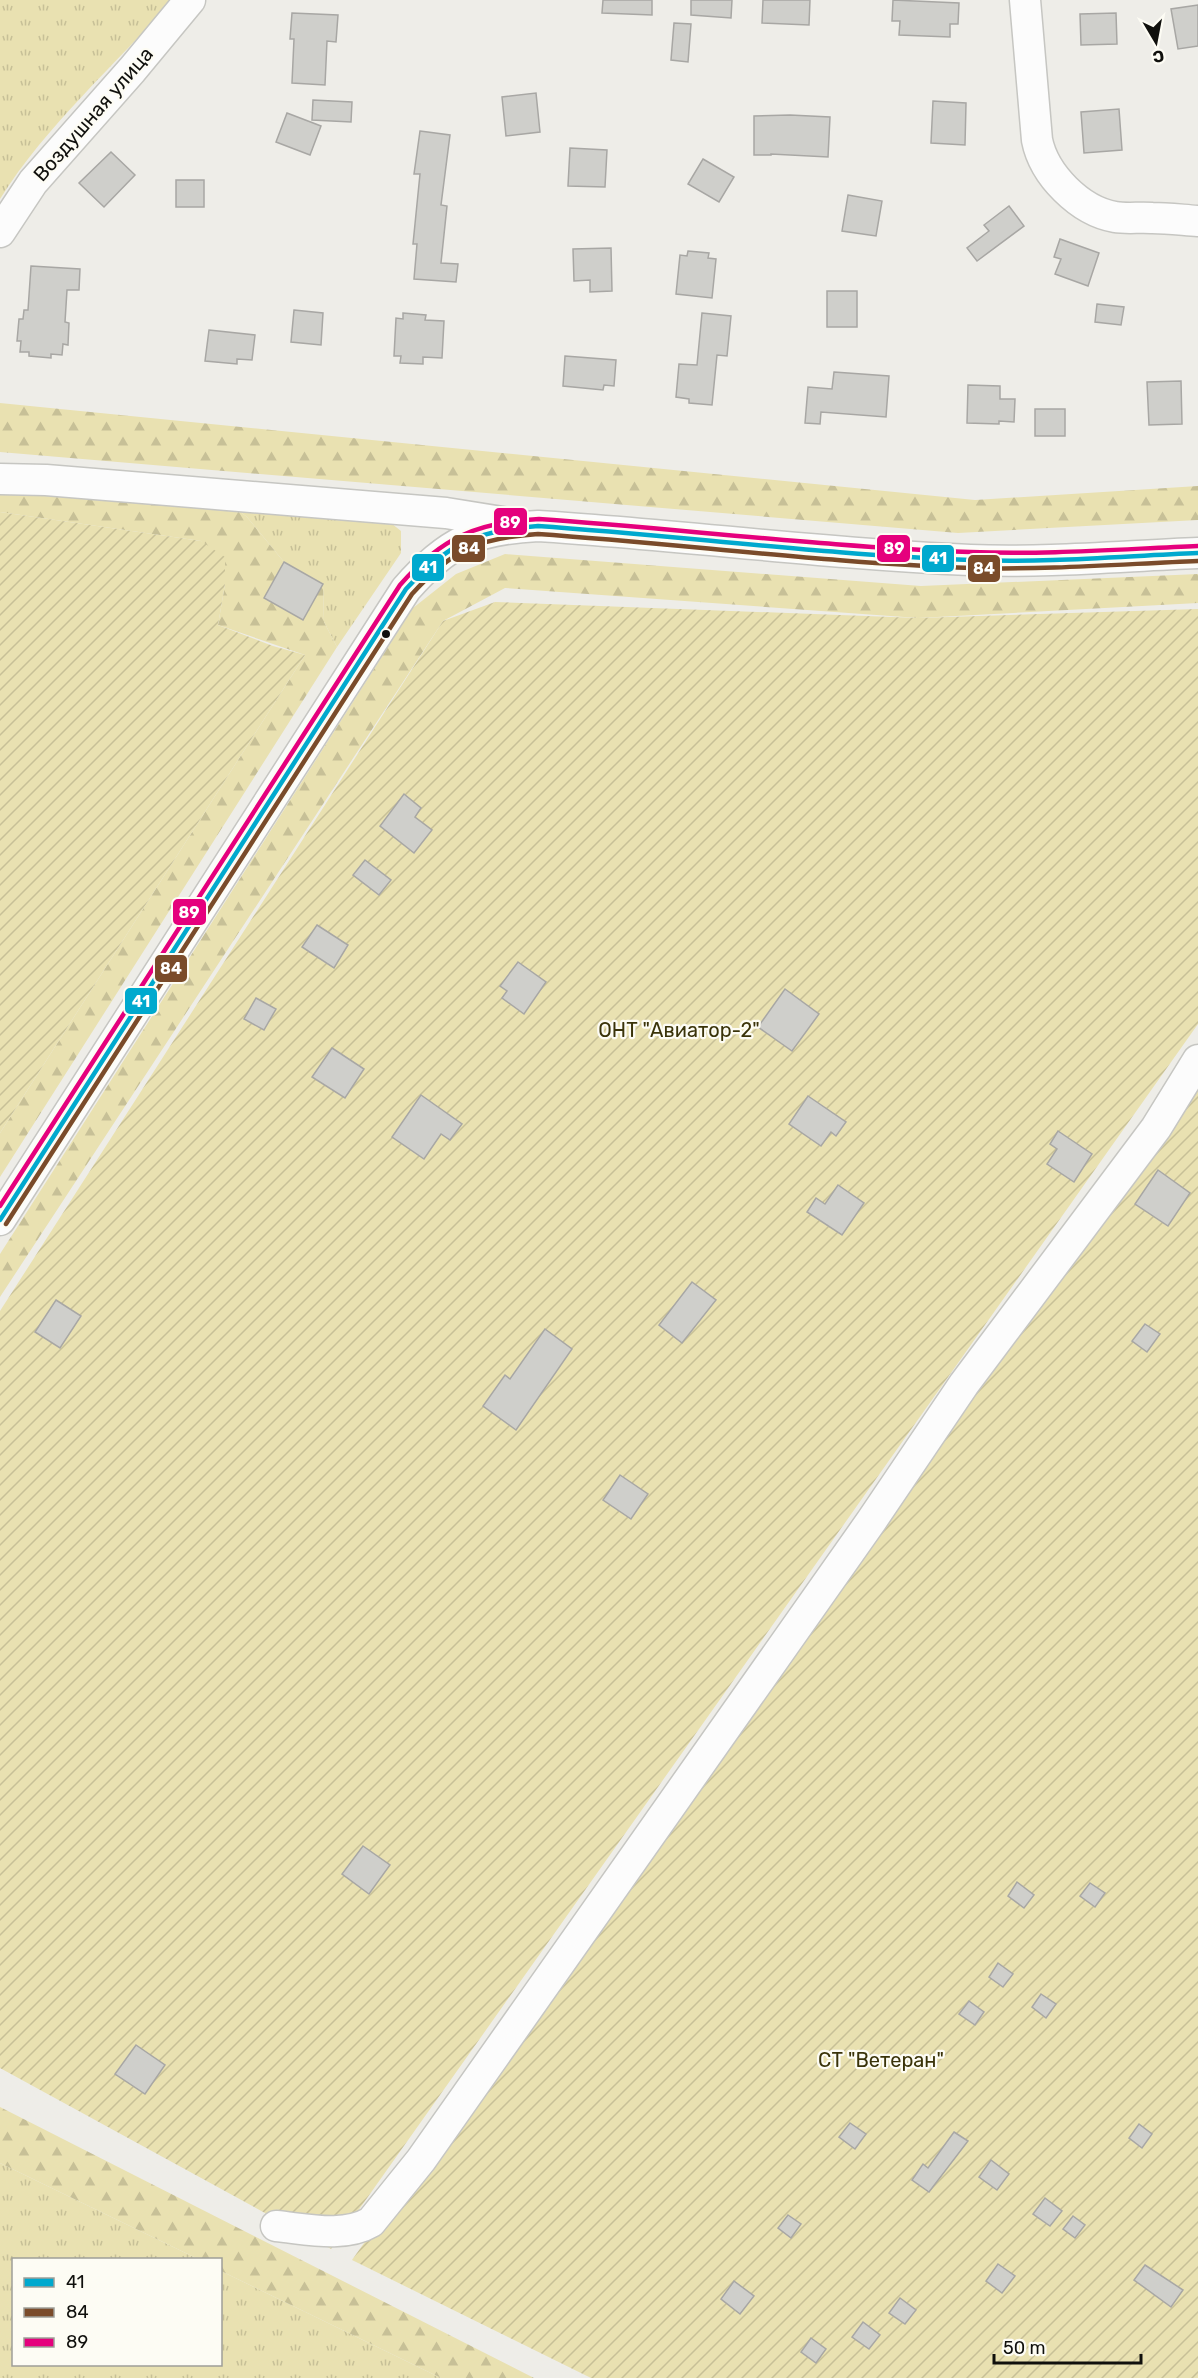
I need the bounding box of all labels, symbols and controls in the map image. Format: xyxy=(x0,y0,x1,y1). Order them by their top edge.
north arrow xyxy=(1126,12,1186,72)
street label: Воздушная улица xyxy=(28,42,158,186)
text: С xyxy=(1151,46,1166,67)
line badge: 89 xyxy=(493,507,528,536)
text: 89 xyxy=(499,513,521,532)
line badge: 84 xyxy=(451,534,486,563)
line badge: 89 xyxy=(876,534,911,563)
text: 84 xyxy=(458,539,480,558)
text: 89 xyxy=(883,539,905,558)
line badge: 41 xyxy=(921,544,955,573)
text: 41 xyxy=(929,549,947,568)
line badge: 41 xyxy=(411,553,445,582)
line badge: 84 xyxy=(967,554,1001,583)
text: 41 xyxy=(419,558,437,577)
text: 84 xyxy=(973,559,995,578)
unlabelled marker xyxy=(380,628,392,640)
line badge: 89 xyxy=(172,898,207,926)
text: 89 xyxy=(178,903,200,922)
line badge: 84 xyxy=(154,954,188,983)
text: 84 xyxy=(160,959,182,978)
line badge: 41 xyxy=(124,987,158,1015)
text: 41 xyxy=(132,992,150,1011)
park label: ОНТ "Авиатор-2" xyxy=(598,1018,760,1042)
park label: СТ "Ветеран" xyxy=(818,2048,944,2072)
legend xyxy=(12,2258,222,2366)
text: 41 xyxy=(66,2271,85,2293)
text: 84 xyxy=(66,2301,89,2323)
scale bar xyxy=(994,2327,1141,2365)
text: 89 xyxy=(66,2331,88,2353)
text: 50 m xyxy=(1003,2337,1046,2359)

